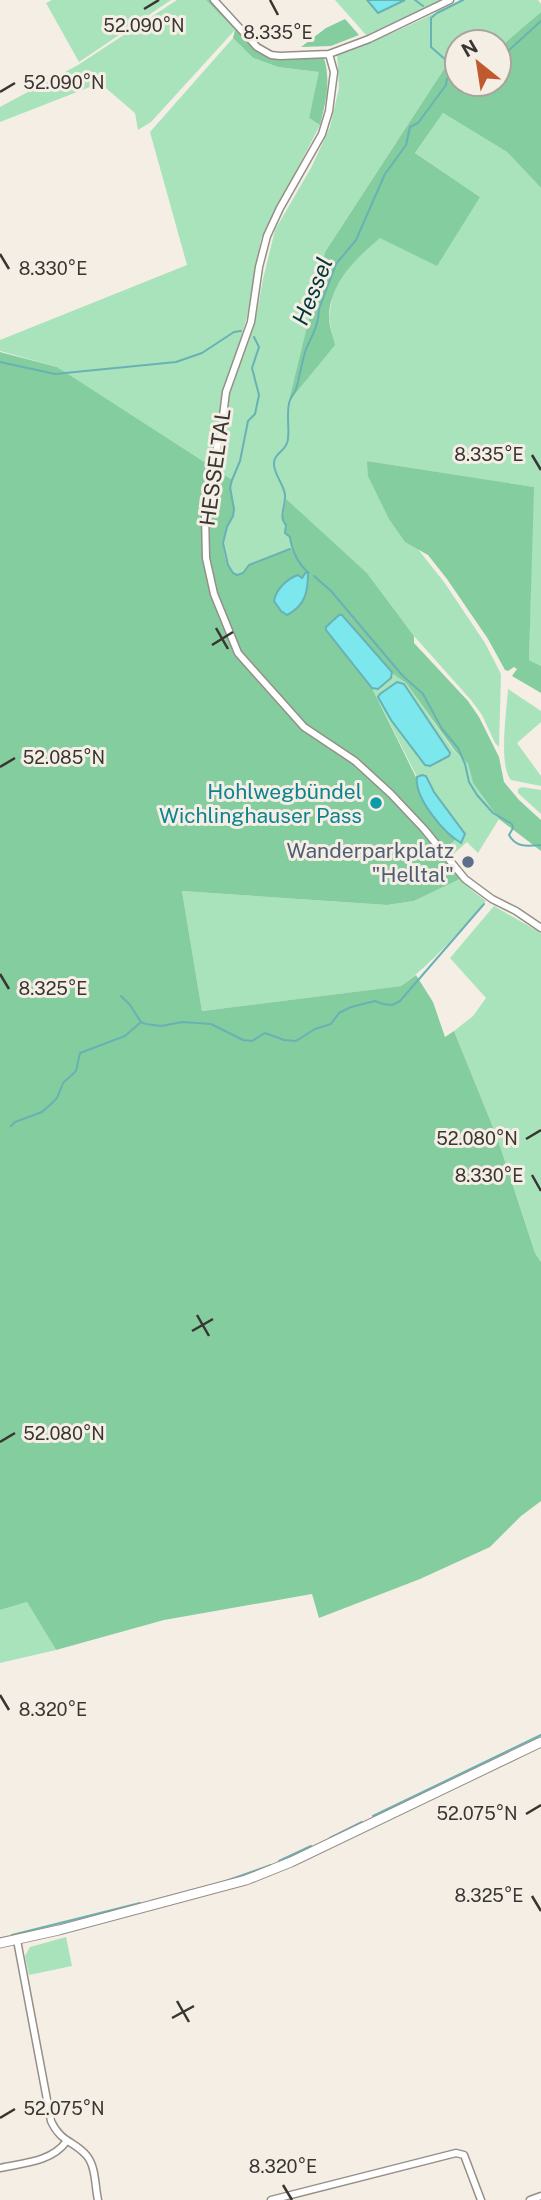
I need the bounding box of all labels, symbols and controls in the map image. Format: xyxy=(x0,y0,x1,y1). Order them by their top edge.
text: 52.090°N xyxy=(103,15,185,36)
text: 8.335°E xyxy=(243,22,313,43)
north arrow xyxy=(443,28,513,98)
text: N xyxy=(458,35,481,62)
text: 52.090°N xyxy=(23,72,105,93)
water label: Hessel xyxy=(286,253,338,329)
text: 8.330°E xyxy=(19,258,87,279)
street label: HESSELTAL xyxy=(194,407,236,527)
text: 8.335°E xyxy=(454,444,524,465)
text: 52.085°N xyxy=(23,747,105,768)
place label: Hohlwegbündel Wichlinghauser Pass xyxy=(159,779,362,828)
marker: Hohlwegbündel Wichlinghauser Pass xyxy=(368,795,384,811)
place label: Wanderparkplatz "Helltal" xyxy=(286,838,454,887)
marker: Wanderparkplatz "Helltal" xyxy=(460,854,476,870)
text: 8.325°E xyxy=(19,978,87,999)
text: 52.080°N xyxy=(436,1128,518,1149)
text: 8.330°E xyxy=(455,1165,523,1186)
text: 52.080°N xyxy=(23,1423,105,1444)
text: 8.320°E xyxy=(19,1699,87,1720)
text: 52.075°N xyxy=(436,1803,518,1824)
text: 8.325°E xyxy=(455,1885,523,1906)
text: 52.075°N xyxy=(23,2098,105,2119)
text: 8.320°E xyxy=(249,2156,317,2177)

